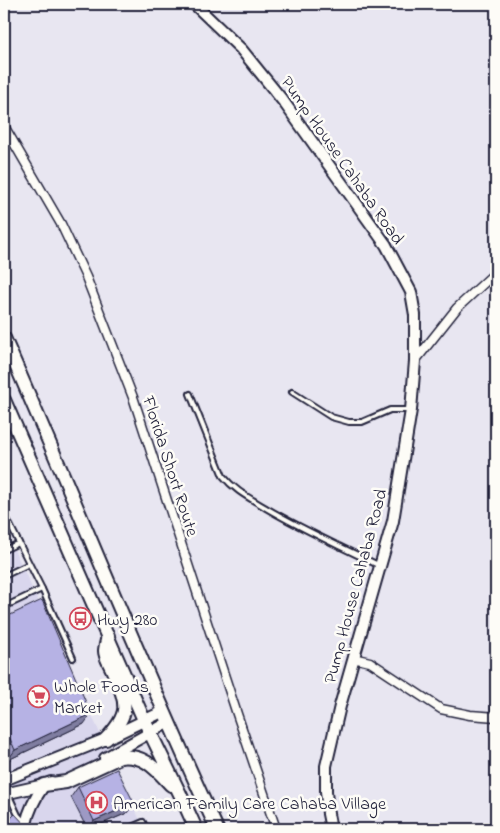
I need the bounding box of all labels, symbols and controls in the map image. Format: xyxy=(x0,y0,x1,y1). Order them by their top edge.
street label: Pump House Cahaba Road xyxy=(273,72,409,251)
street label: Florida Short Route xyxy=(134,392,204,541)
street label: Pump House Cahaba Road xyxy=(318,486,395,687)
bus stop icon: Hwy 280 xyxy=(69,607,93,631)
place label: Hwy 280 xyxy=(97,608,157,634)
place label: Whole Foods Market xyxy=(54,675,149,722)
supermarket icon: Whole Foods Market xyxy=(26,684,50,708)
hospital icon: American Family Care Cahaba Village xyxy=(85,791,109,815)
place label: American Family Care Cahaba Village xyxy=(113,792,387,819)

